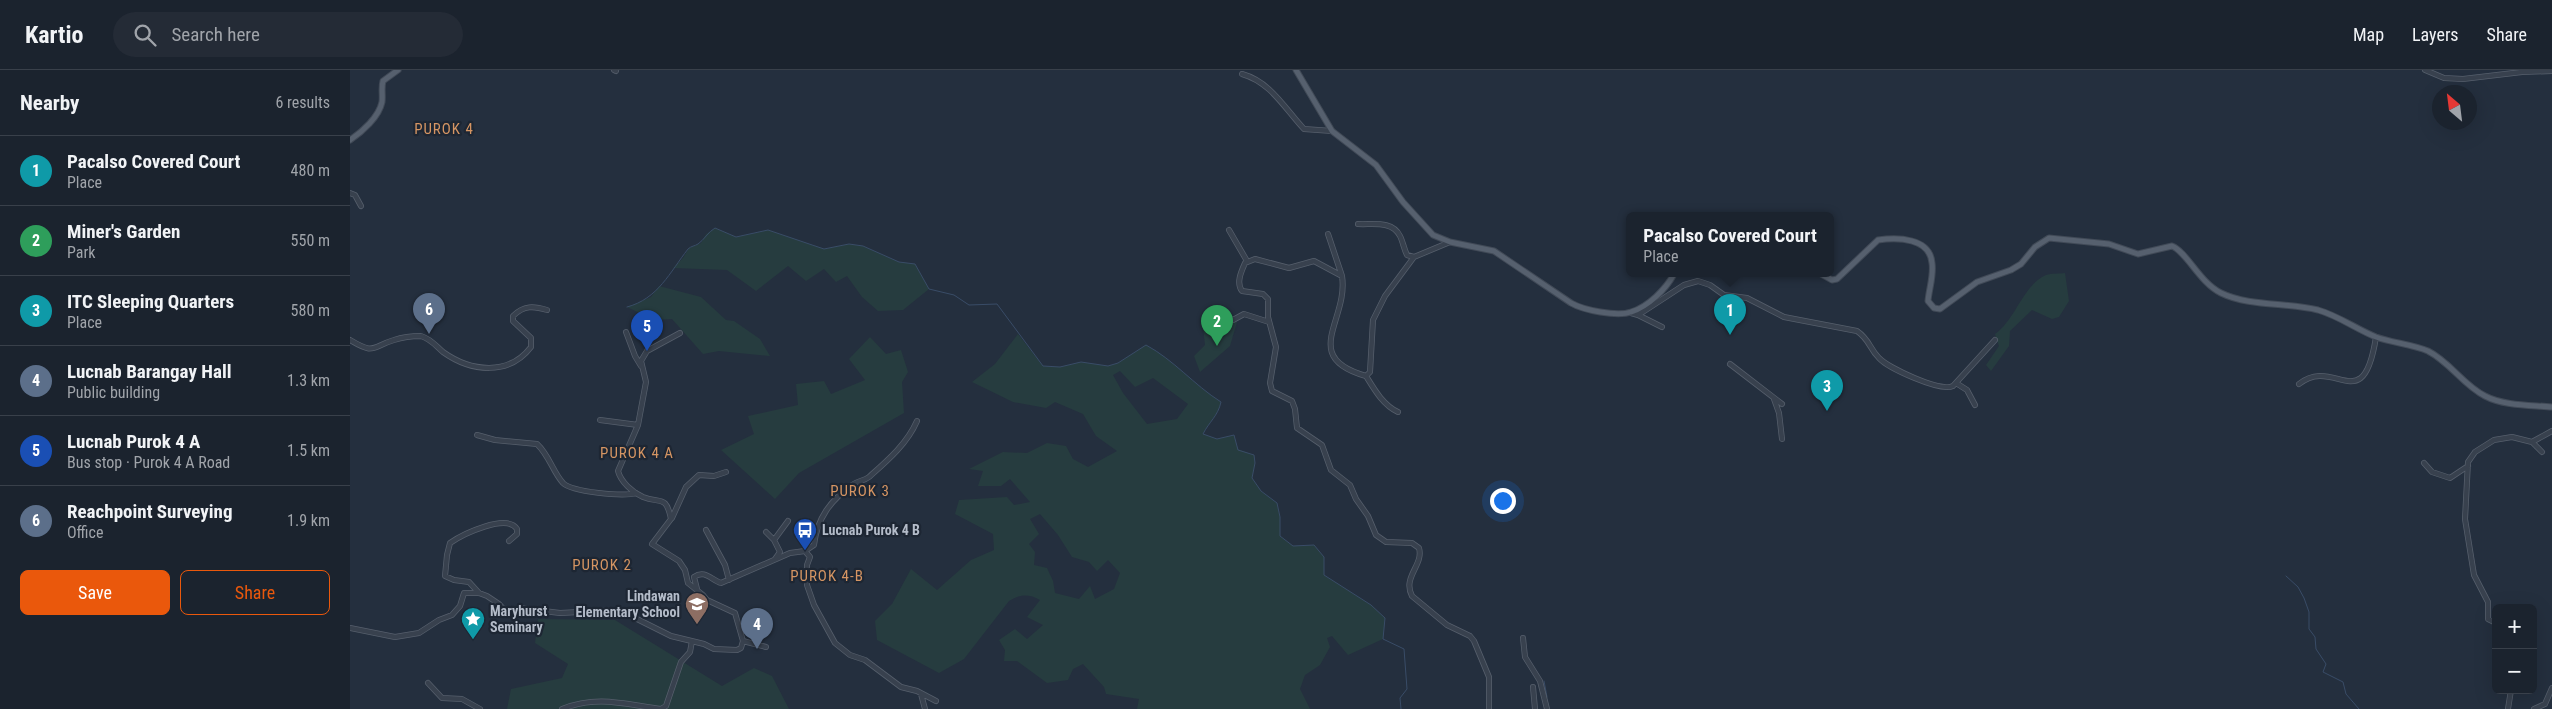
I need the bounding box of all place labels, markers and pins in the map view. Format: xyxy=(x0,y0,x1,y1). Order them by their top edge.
pin: 6 xyxy=(413,293,445,334)
pin: 1 xyxy=(1714,294,1746,335)
pin: 2 xyxy=(1201,305,1233,346)
pin: 5 xyxy=(631,310,663,351)
pin: 3 xyxy=(1811,370,1843,411)
bus stop icon: Lucnab Purok 4 B xyxy=(792,517,818,551)
place label: Lucnab Purok 4 B xyxy=(822,522,920,538)
place label: Lindawan Elementary School xyxy=(575,588,680,620)
school or university icon: Lindawan Elementary School xyxy=(684,591,710,625)
place label: Maryhurst Seminary xyxy=(490,603,547,635)
place icon: Maryhurst Seminary xyxy=(460,606,486,640)
pin: 4 xyxy=(741,608,773,649)

